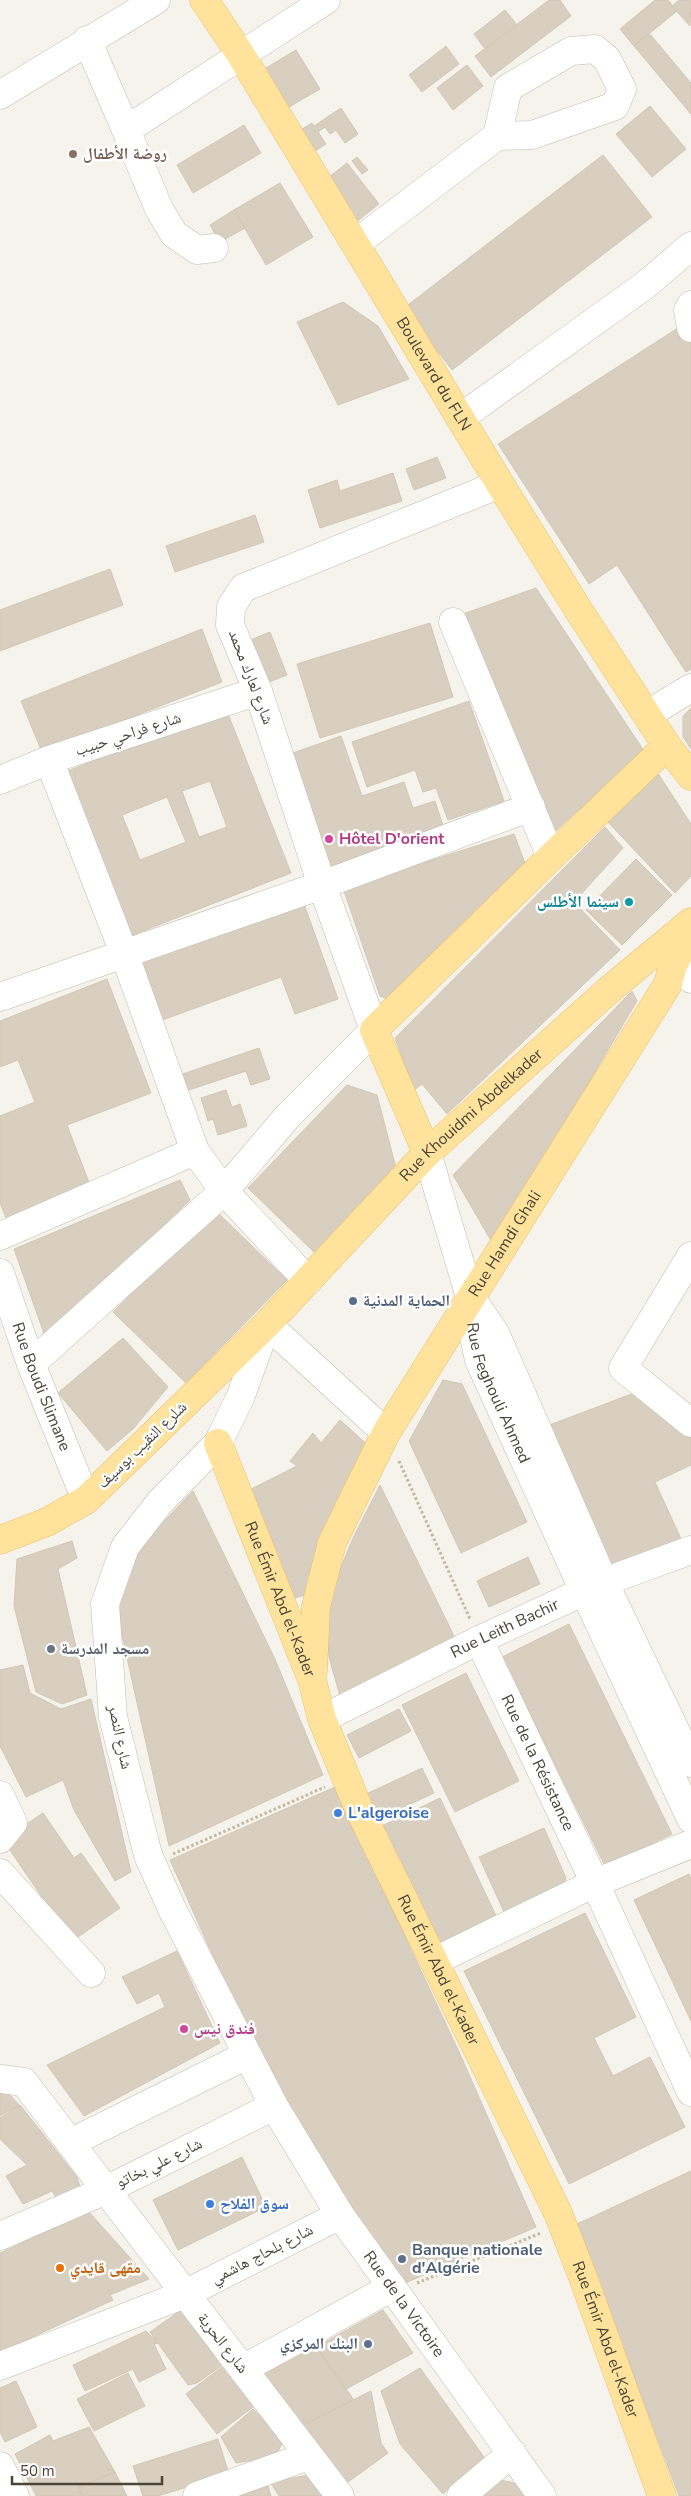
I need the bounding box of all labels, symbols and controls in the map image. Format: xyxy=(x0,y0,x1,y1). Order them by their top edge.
place label: روضة الأطفال xyxy=(83,143,167,165)
marker: روضة الأطفال xyxy=(67,148,79,160)
street label: Boulevard du FLN xyxy=(391,313,476,435)
street label: شارع لعارك محمد xyxy=(223,626,279,728)
street label: شارع فراحي حبيب xyxy=(72,706,184,763)
place label: Hôtel D'orient xyxy=(339,828,445,850)
marker: Hôtel D'orient xyxy=(323,833,335,845)
place label: سينما الأطلس xyxy=(537,891,619,913)
marker: سينما الأطلس xyxy=(623,896,635,908)
street label: Rue Khouidmi Abdelkader xyxy=(395,1043,548,1186)
street label: Rue Hamdi Ghali xyxy=(463,1187,546,1301)
place label: الحماية المدنية xyxy=(363,1290,450,1312)
marker: الحماية المدنية xyxy=(347,1295,359,1307)
street label: Rue Boudi Slimane xyxy=(7,1319,76,1454)
street label: Rue Feghouli Ahmed xyxy=(461,1321,535,1467)
street label: شلرع النقيب بوسيف xyxy=(92,1396,192,1494)
street label: Rue Émir Abd el-Kader xyxy=(239,1518,321,1680)
street label: Rue Leith Bachir xyxy=(447,1593,563,1663)
place label: مسجد المدرسة xyxy=(61,1638,149,1660)
marker: مسجد المدرسة xyxy=(45,1643,57,1655)
street label: Rue de la Résistance xyxy=(496,1691,580,1835)
street label: شارع النصر xyxy=(102,1702,138,1771)
place label: L'algeroise xyxy=(348,1802,429,1824)
marker: L'algeroise xyxy=(332,1807,344,1819)
street label: Rue Émir Abd el-Kader xyxy=(392,1891,485,2049)
place label: فندق نيس xyxy=(194,2018,255,2040)
marker: فندق نيس xyxy=(178,2023,190,2035)
street label: شارع علي بخاتو xyxy=(112,2133,206,2194)
place label: سوق الفلاح xyxy=(220,2193,289,2215)
marker: سوق الفلاح xyxy=(204,2198,216,2210)
street label: شارع بلحاج هاشمي xyxy=(207,2219,317,2290)
place label: Banque nationale d'Algérie xyxy=(412,2239,543,2279)
street label: Rue de la Victoire xyxy=(358,2246,450,2362)
marker: Banque nationale d'Algérie xyxy=(396,2253,408,2265)
place label: مقهى قايدي xyxy=(70,2257,141,2280)
street label: Rue Émir Abd el-Kader xyxy=(567,2258,644,2421)
marker: مقهى قايدي xyxy=(54,2262,66,2274)
street label: شارع الحرية xyxy=(192,2308,254,2378)
place label: البنك المركزي xyxy=(280,2333,358,2356)
marker: البنك المركزي xyxy=(362,2338,374,2350)
scale bar xyxy=(12,2454,162,2486)
text: 50 m xyxy=(20,2461,55,2481)

